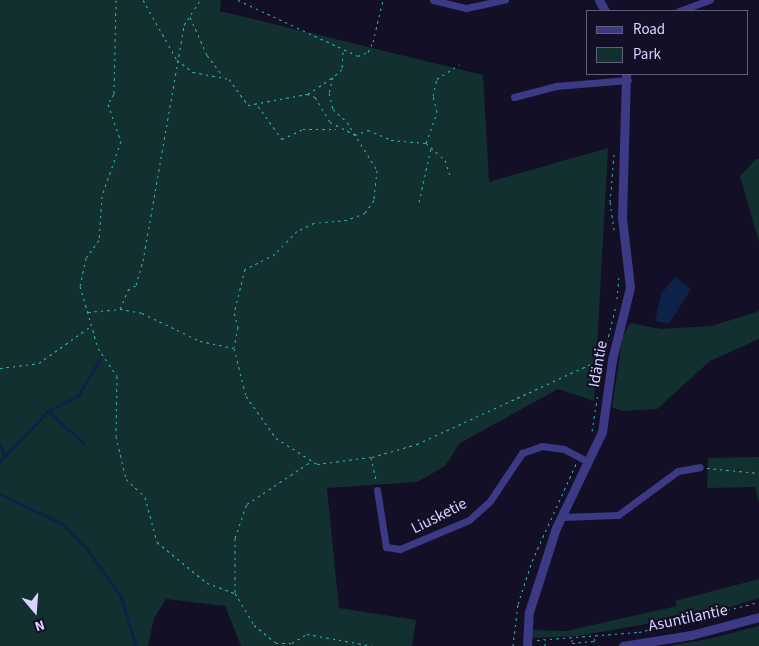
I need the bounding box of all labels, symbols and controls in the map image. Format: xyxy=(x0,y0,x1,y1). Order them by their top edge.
legend xyxy=(586,10,749,75)
text: Road xyxy=(633,19,665,40)
text: Park xyxy=(633,44,661,65)
street label: Idäntie xyxy=(584,339,612,389)
street label: Liusketie xyxy=(408,494,470,538)
north arrow xyxy=(10,586,60,636)
street label: Asuntilantie xyxy=(647,600,729,636)
text: N xyxy=(32,614,47,636)

